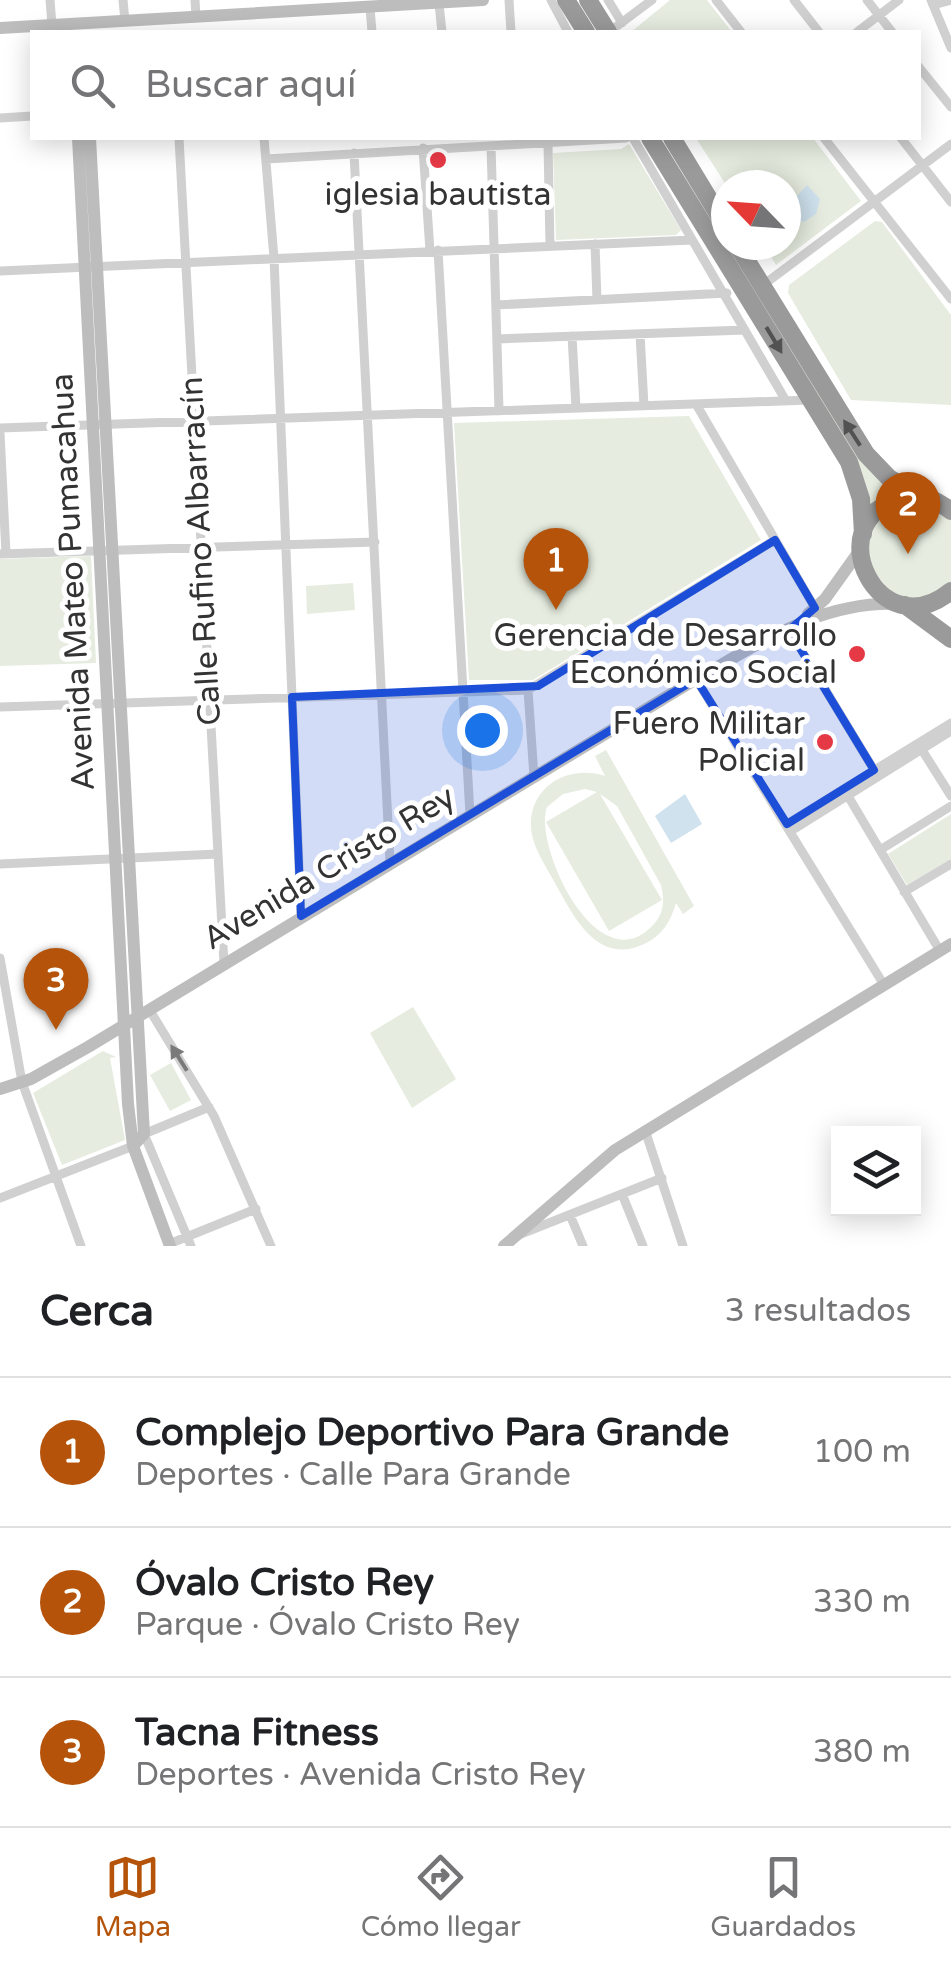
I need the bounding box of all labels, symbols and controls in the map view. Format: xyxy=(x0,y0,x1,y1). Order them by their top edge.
search box xyxy=(30,30,921,140)
icon: search xyxy=(65,58,120,113)
text: Buscar aquí xyxy=(145,62,356,108)
marker: iglesia bautista xyxy=(427,149,449,171)
north arrow xyxy=(711,170,801,260)
place label: iglesia bautista xyxy=(324,176,552,214)
one-way arrow xyxy=(765,326,782,354)
street label: Avenida Mateo Pumacahua xyxy=(43,372,103,792)
street label: Calle Rufino Albarracín xyxy=(173,376,229,726)
one-way arrow xyxy=(844,419,862,446)
pin: 2 xyxy=(876,472,940,554)
pin: 1 xyxy=(524,528,588,610)
place label: Gerencia de Desarrollo Económico Social xyxy=(494,617,837,692)
marker: Gerencia de Desarrollo Económico Social xyxy=(846,643,868,665)
your location xyxy=(457,705,508,756)
place label: Fuero Militar Policial xyxy=(613,705,806,780)
marker: Fuero Militar Policial xyxy=(814,731,836,753)
street label: Avenida Cristo Rey xyxy=(196,778,462,958)
pin: 3 xyxy=(23,948,88,1030)
one-way arrow xyxy=(171,1044,189,1072)
map controls xyxy=(831,1126,921,1216)
button: layers xyxy=(831,1126,921,1216)
text: Cerca xyxy=(40,1286,154,1337)
text: 3 resultados xyxy=(725,1292,911,1330)
text: Complejo Deportivo Para Grande xyxy=(135,1410,729,1456)
text: 1 xyxy=(62,1433,83,1471)
text: 100 m xyxy=(813,1433,911,1471)
text: Deportes · Calle Para Grande xyxy=(135,1456,571,1494)
text: Óvalo Cristo Rey xyxy=(135,1560,434,1606)
text: 2 xyxy=(62,1583,83,1621)
text: 330 m xyxy=(813,1583,911,1621)
text: Parque · Óvalo Cristo Rey xyxy=(135,1606,520,1644)
text: Tacna Fitness xyxy=(135,1710,379,1756)
text: 3 xyxy=(62,1733,83,1771)
text: 380 m xyxy=(813,1733,911,1771)
text: Deportes · Avenida Cristo Rey xyxy=(135,1756,586,1794)
tab: Mapa xyxy=(95,1850,171,1944)
tab: Cómo llegar xyxy=(361,1850,521,1944)
tab: Guardados xyxy=(710,1850,856,1944)

